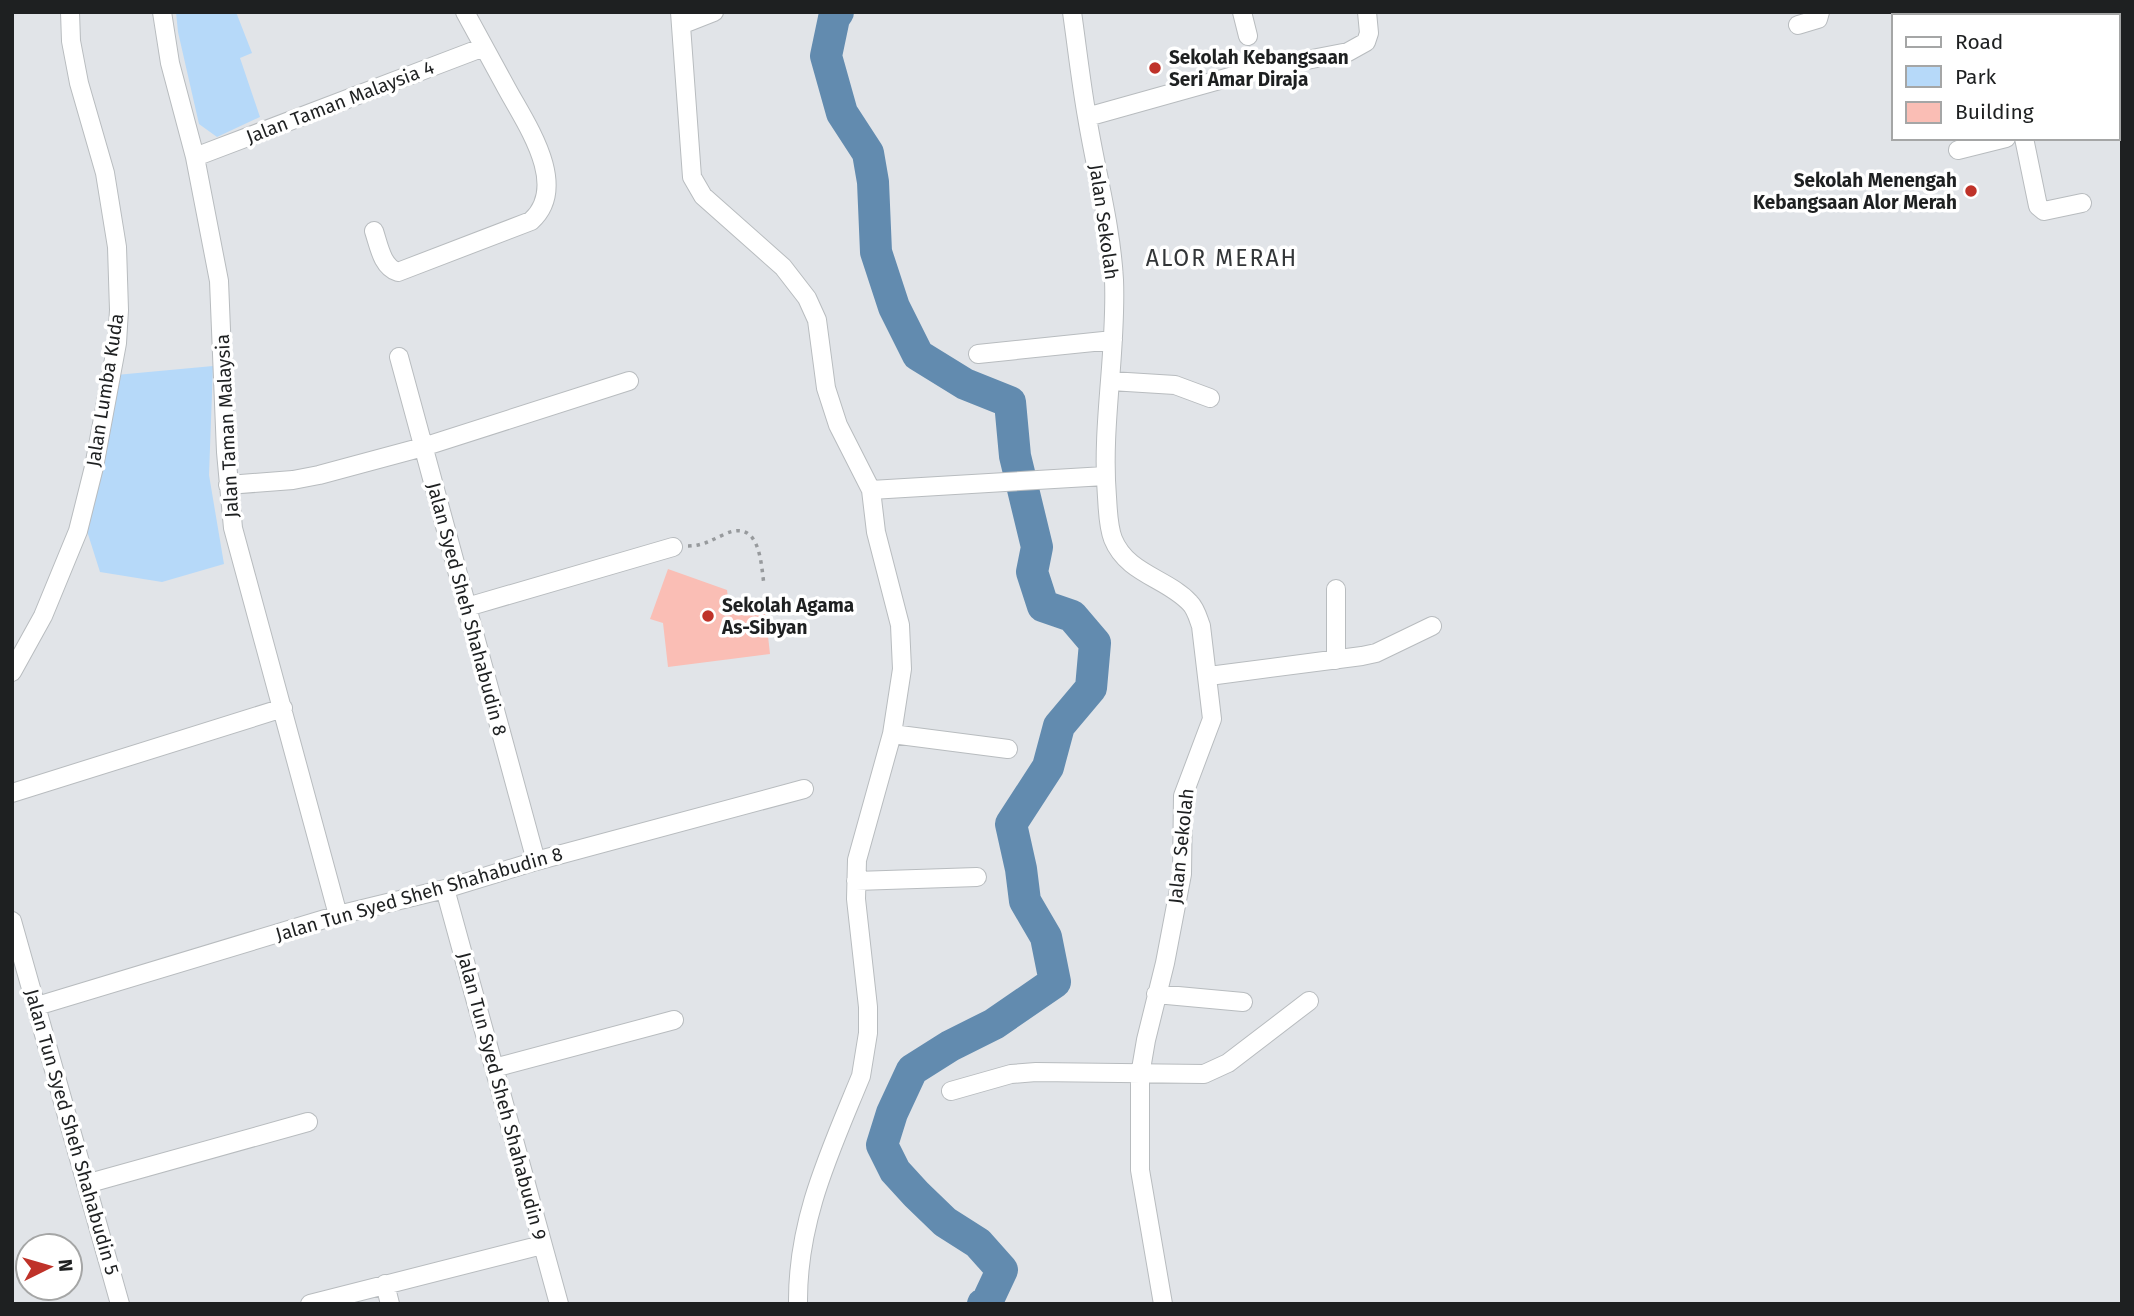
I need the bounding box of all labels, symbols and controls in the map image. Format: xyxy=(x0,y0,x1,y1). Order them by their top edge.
legend xyxy=(1892,14,2120,140)
text: Road xyxy=(1955,29,2003,55)
place label: Sekolah Kebangsaan Seri Amar Diraja xyxy=(1169,46,1349,91)
street label: Jalan Taman Malaysia 4 xyxy=(243,56,437,148)
marker: Sekolah Kebangsaan Seri Amar Diraja xyxy=(1147,60,1163,76)
text: Park xyxy=(1955,64,1997,90)
text: Building xyxy=(1955,99,2034,125)
street label: Jalan Sekolah xyxy=(1085,163,1123,281)
place label: Sekolah Menengah Kebangsaan Alor Merah xyxy=(1753,169,1957,214)
marker: Sekolah Menengah Kebangsaan Alor Merah xyxy=(1963,183,1979,199)
district label: ALOR MERAH xyxy=(1146,244,1298,272)
street label: Jalan Lumba Kuda xyxy=(82,312,128,468)
street label: Jalan Taman Malaysia xyxy=(211,333,243,519)
street label: Jalan Syed Sheh Shahabudin 8 xyxy=(422,480,512,738)
place label: Sekolah Agama As-Sibyan xyxy=(721,594,854,639)
marker: Sekolah Agama As-Sibyan xyxy=(700,608,716,624)
street label: Jalan Sekolah xyxy=(1163,787,1199,905)
street label: Jalan Tun Syed Sheh Shahabudin 8 xyxy=(273,842,565,946)
street label: Jalan Tun Syed Sheh Shahabudin 9 xyxy=(452,950,552,1242)
street label: Jalan Tun Syed Sheh Shahabudin 5 xyxy=(20,986,124,1278)
north arrow xyxy=(14,1232,84,1302)
text: N xyxy=(53,1258,77,1273)

